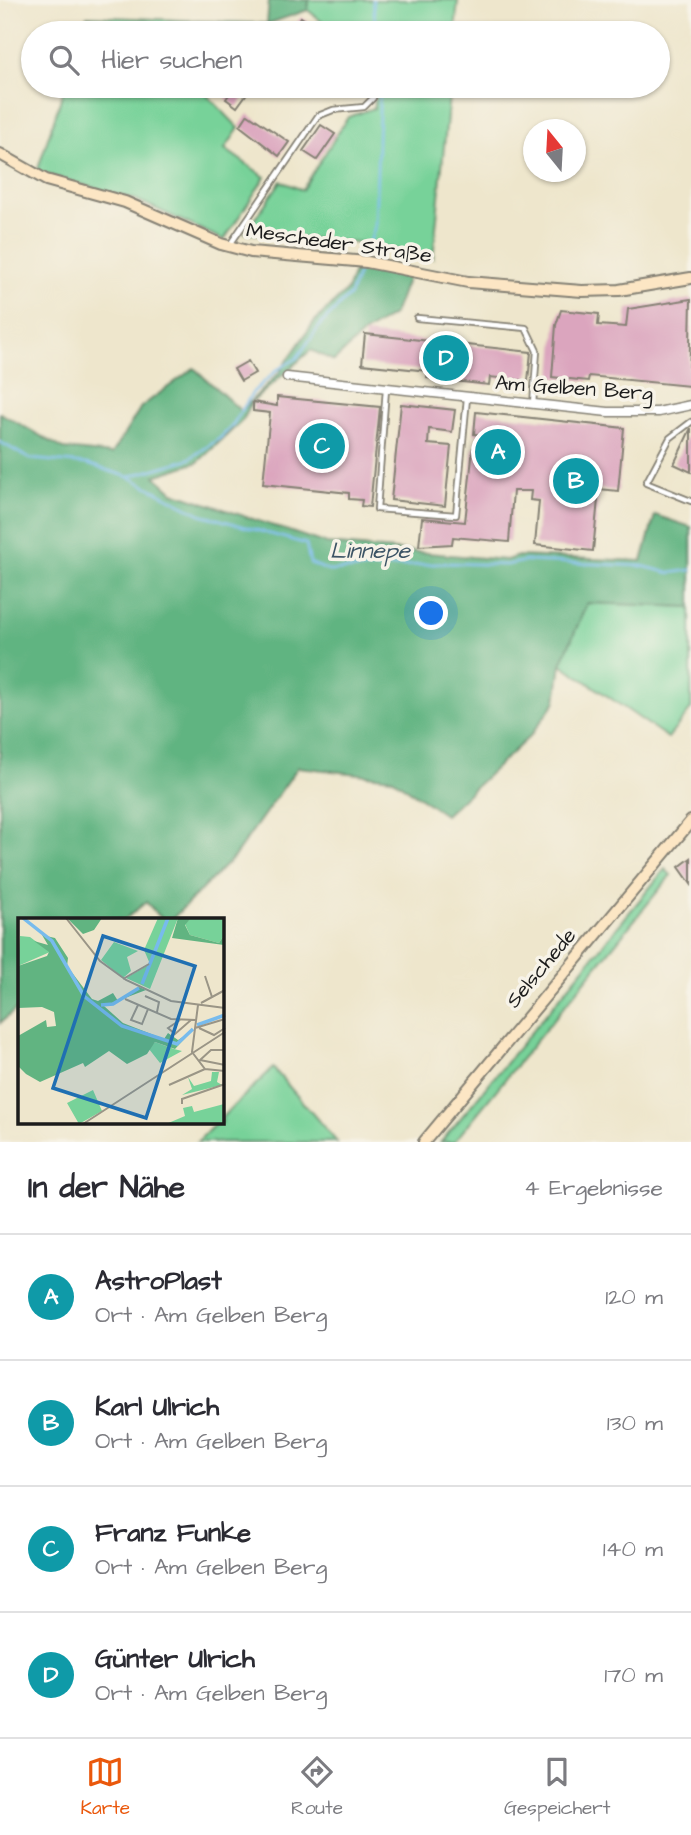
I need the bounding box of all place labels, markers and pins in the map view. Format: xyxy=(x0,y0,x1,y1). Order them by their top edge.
pin: D xyxy=(423,332,469,384)
pin: C xyxy=(299,420,345,472)
pin: A xyxy=(475,426,521,478)
pin: B xyxy=(553,455,599,507)

